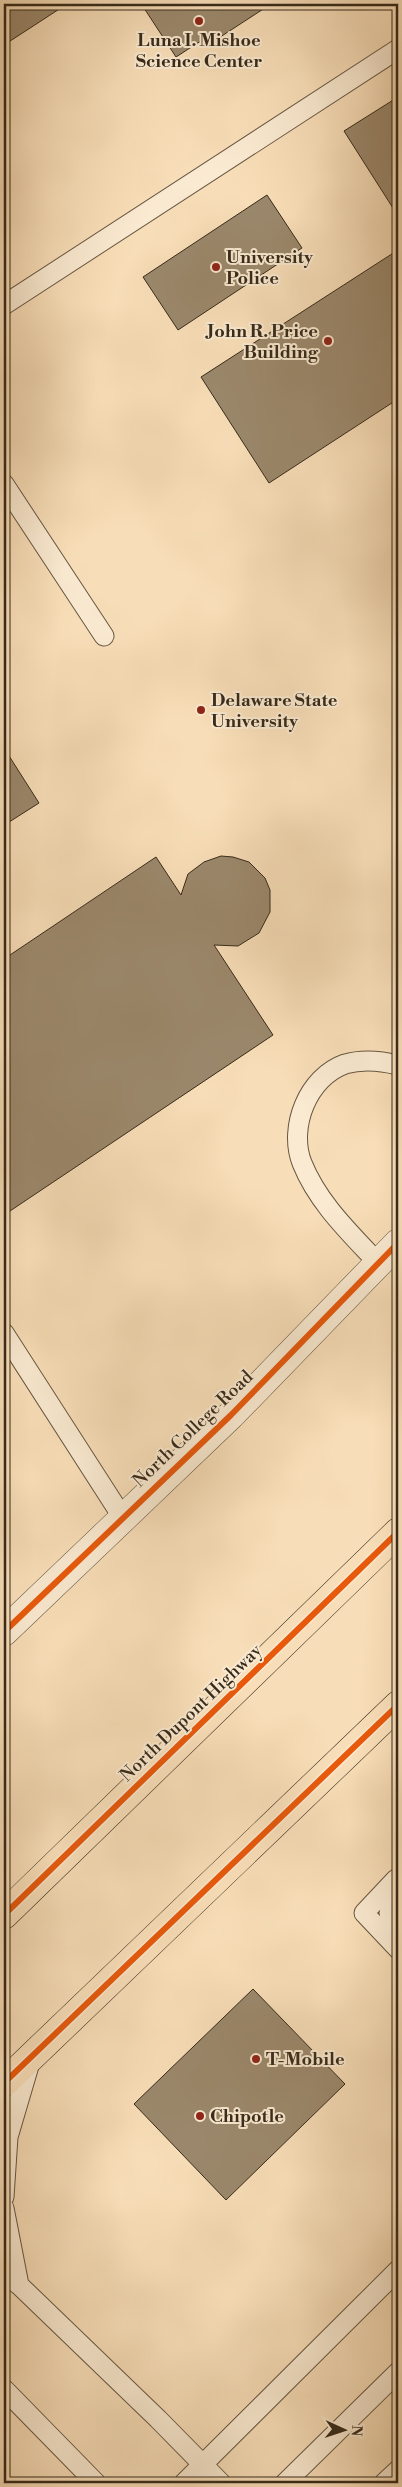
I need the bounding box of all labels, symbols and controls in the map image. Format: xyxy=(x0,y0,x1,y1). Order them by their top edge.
marker: Luna I. Mishoe Science Center xyxy=(193,15,205,27)
place label: Luna I. Mishoe Science Center xyxy=(136,29,262,73)
place label: University Police xyxy=(226,246,314,290)
marker: University Police xyxy=(210,261,222,273)
place label: John R. Price Building xyxy=(204,320,319,364)
marker: John R. Price Building xyxy=(322,335,334,347)
place label: Delaware State University xyxy=(211,689,338,733)
marker: Delaware State University xyxy=(195,704,207,716)
street label: North College Road xyxy=(128,1365,259,1492)
street label: North Dupont Highway xyxy=(115,1639,267,1787)
place label: T-Mobile xyxy=(266,2048,345,2071)
marker: T-Mobile xyxy=(250,2053,262,2065)
place label: Chipotle xyxy=(210,2105,284,2128)
marker: Chipotle xyxy=(194,2110,206,2122)
north arrow xyxy=(320,2404,370,2454)
text: N xyxy=(347,2425,365,2437)

